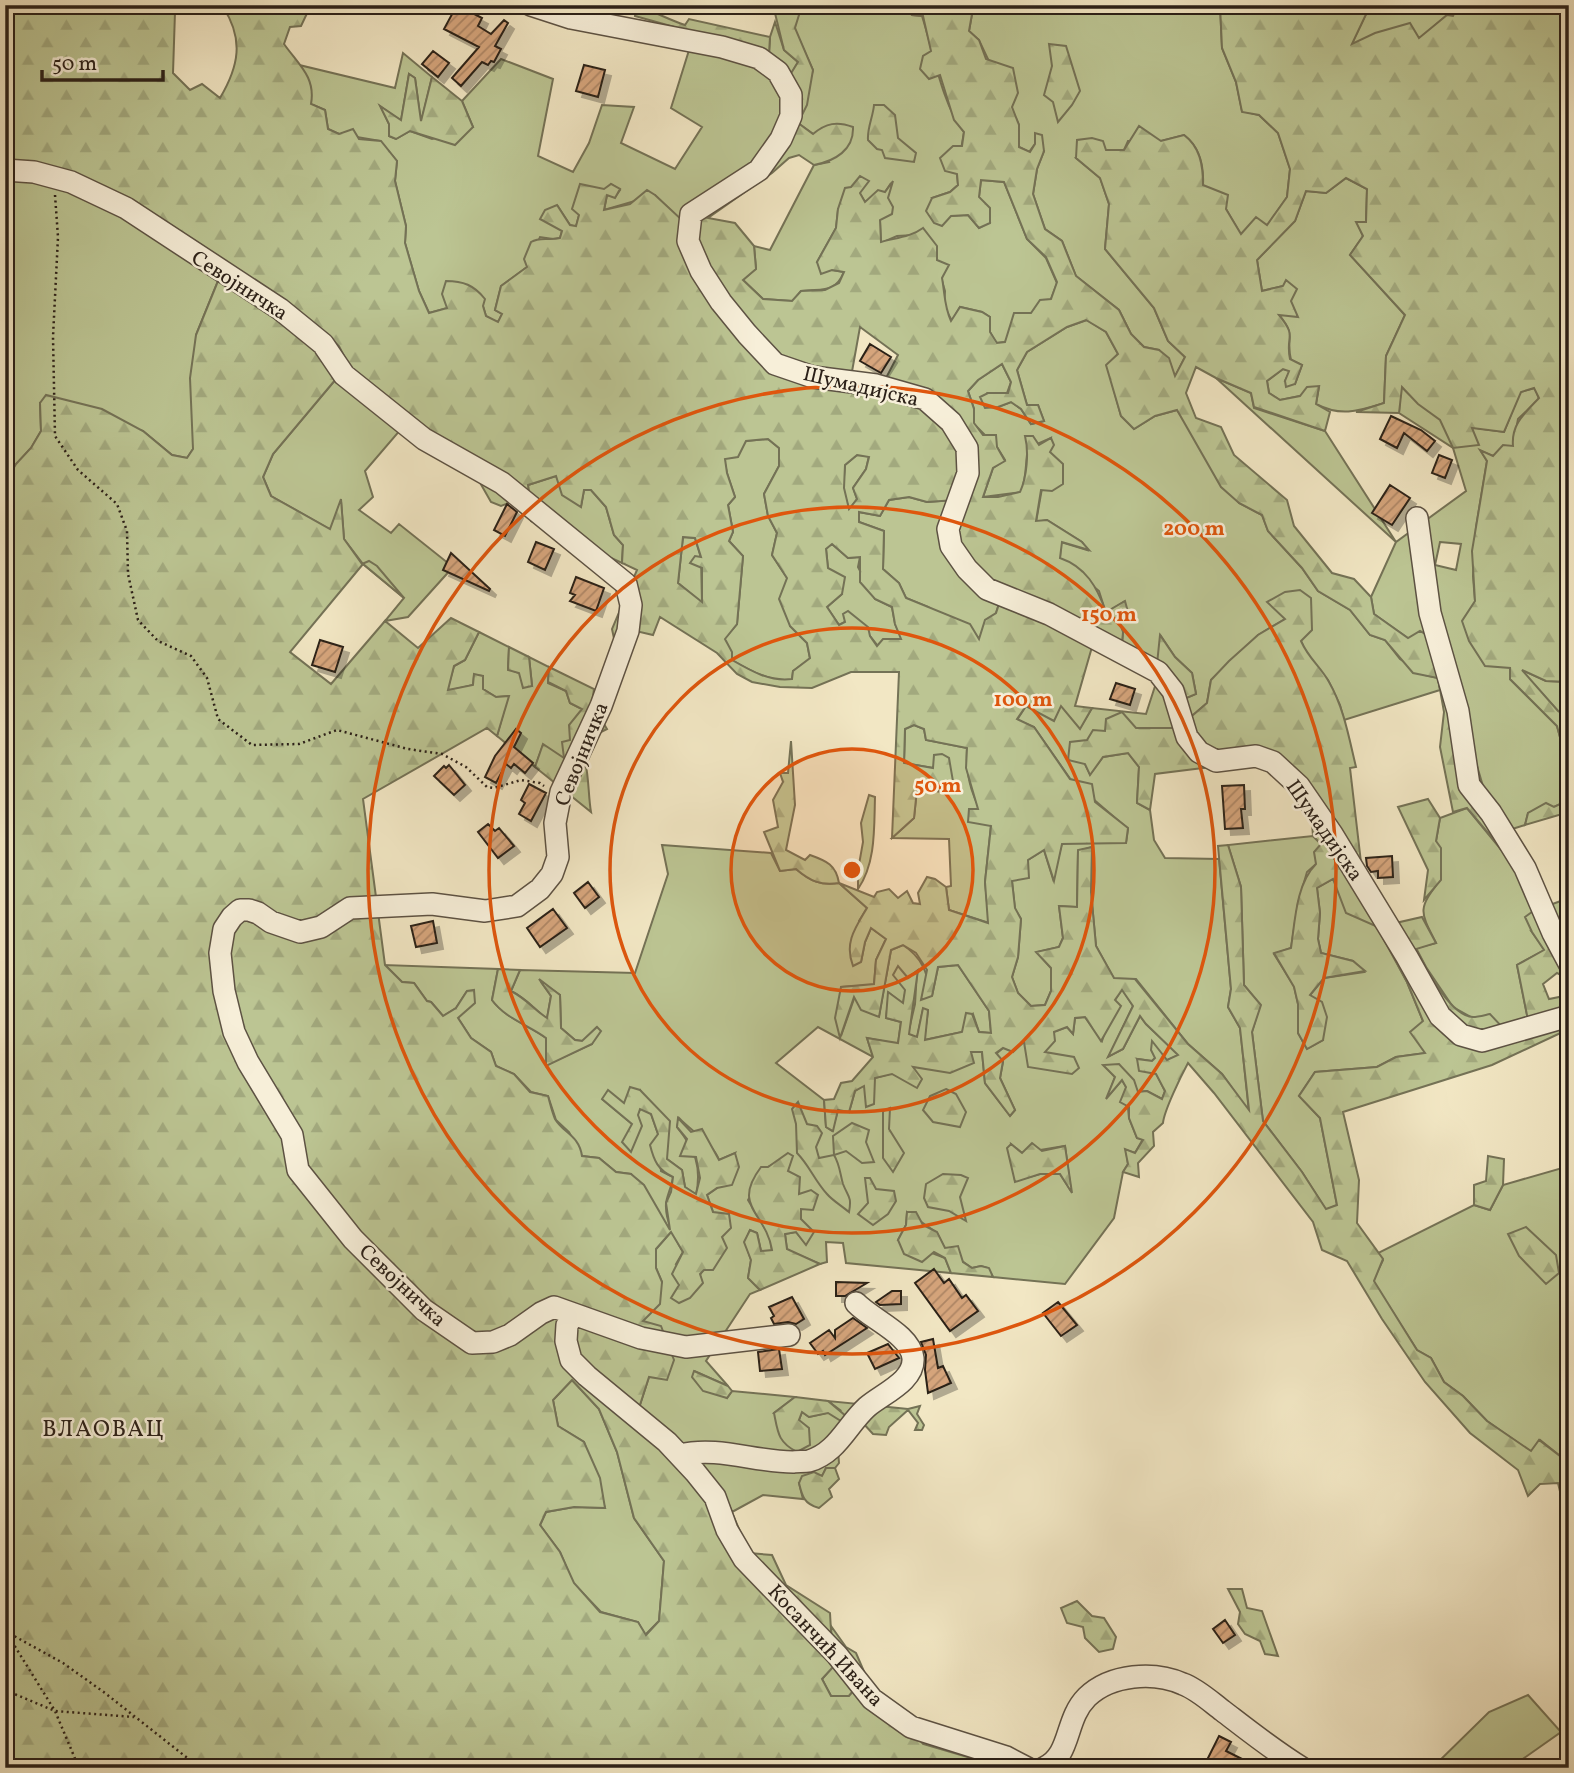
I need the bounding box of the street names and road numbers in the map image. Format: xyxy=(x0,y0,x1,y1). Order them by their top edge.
street label: Севојничка xyxy=(185,244,293,328)
street label: Шумадијска xyxy=(800,360,921,415)
street label: Севојничка xyxy=(548,698,616,811)
street label: Шумадијска xyxy=(1278,774,1369,888)
street label: Севојничка xyxy=(352,1238,452,1334)
street label: Косанчић Ивана xyxy=(760,1578,889,1714)

